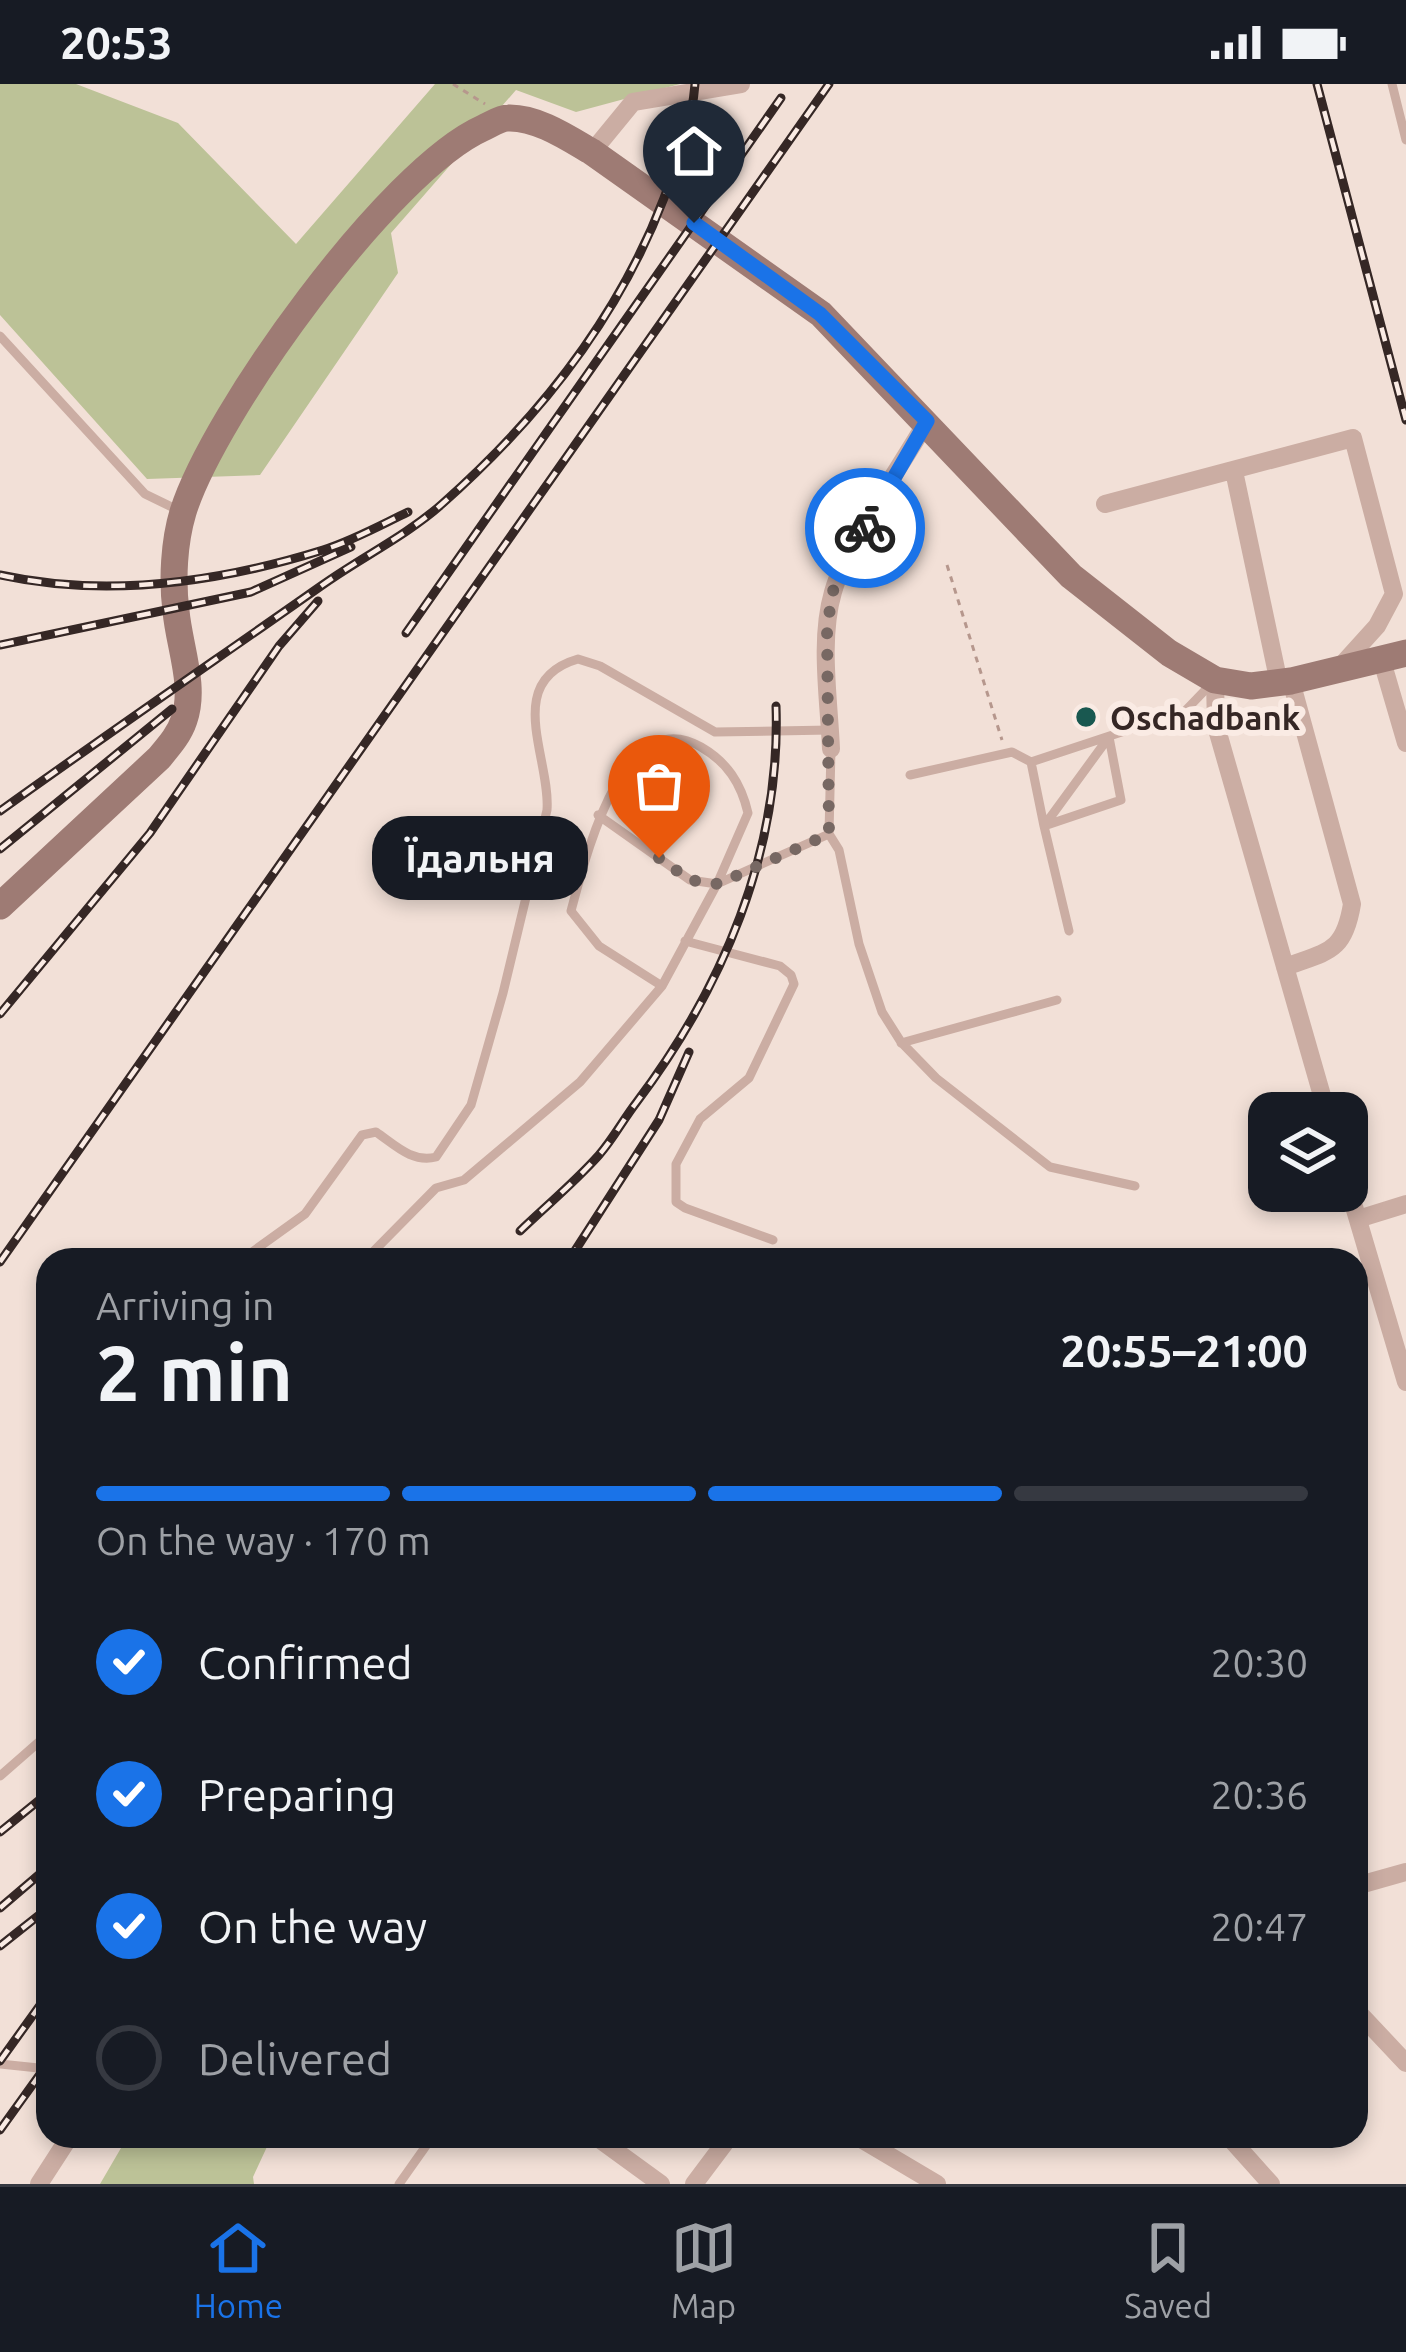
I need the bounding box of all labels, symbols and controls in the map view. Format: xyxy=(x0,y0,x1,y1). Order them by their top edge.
text: 20:53 xyxy=(60,17,173,68)
pin xyxy=(643,100,745,223)
icon: home xyxy=(661,118,727,184)
courier xyxy=(805,468,925,588)
icon: bike xyxy=(832,495,898,561)
place label: Oschadbank xyxy=(1110,699,1301,736)
marker: Oschadbank xyxy=(1073,704,1099,730)
pin xyxy=(608,735,710,858)
icon: bag xyxy=(626,753,692,819)
callout: Їдальня xyxy=(371,816,587,900)
text: Їдальня xyxy=(405,836,555,879)
map controls xyxy=(1248,1092,1368,1212)
button: layers xyxy=(1248,1092,1368,1212)
text: Arriving in xyxy=(96,1284,274,1327)
text: 20:55–21:00 xyxy=(1060,1325,1308,1376)
text: 2 min xyxy=(96,1328,293,1416)
text: On the way · 170 m xyxy=(96,1519,431,1562)
icon: check xyxy=(96,1629,162,1695)
text: Confirmed xyxy=(198,1637,413,1688)
text: 20:30 xyxy=(1210,1641,1308,1684)
icon: check xyxy=(96,1761,162,1827)
text: Preparing xyxy=(198,1769,396,1820)
text: 20:36 xyxy=(1210,1773,1308,1816)
icon: check xyxy=(96,1893,162,1959)
text: On the way xyxy=(198,1901,427,1952)
text: 20:47 xyxy=(1210,1905,1308,1948)
text: Delivered xyxy=(198,2033,392,2084)
tab: Home xyxy=(194,2215,283,2324)
tab: Map xyxy=(671,2215,737,2324)
tab: Saved xyxy=(1124,2215,1212,2324)

